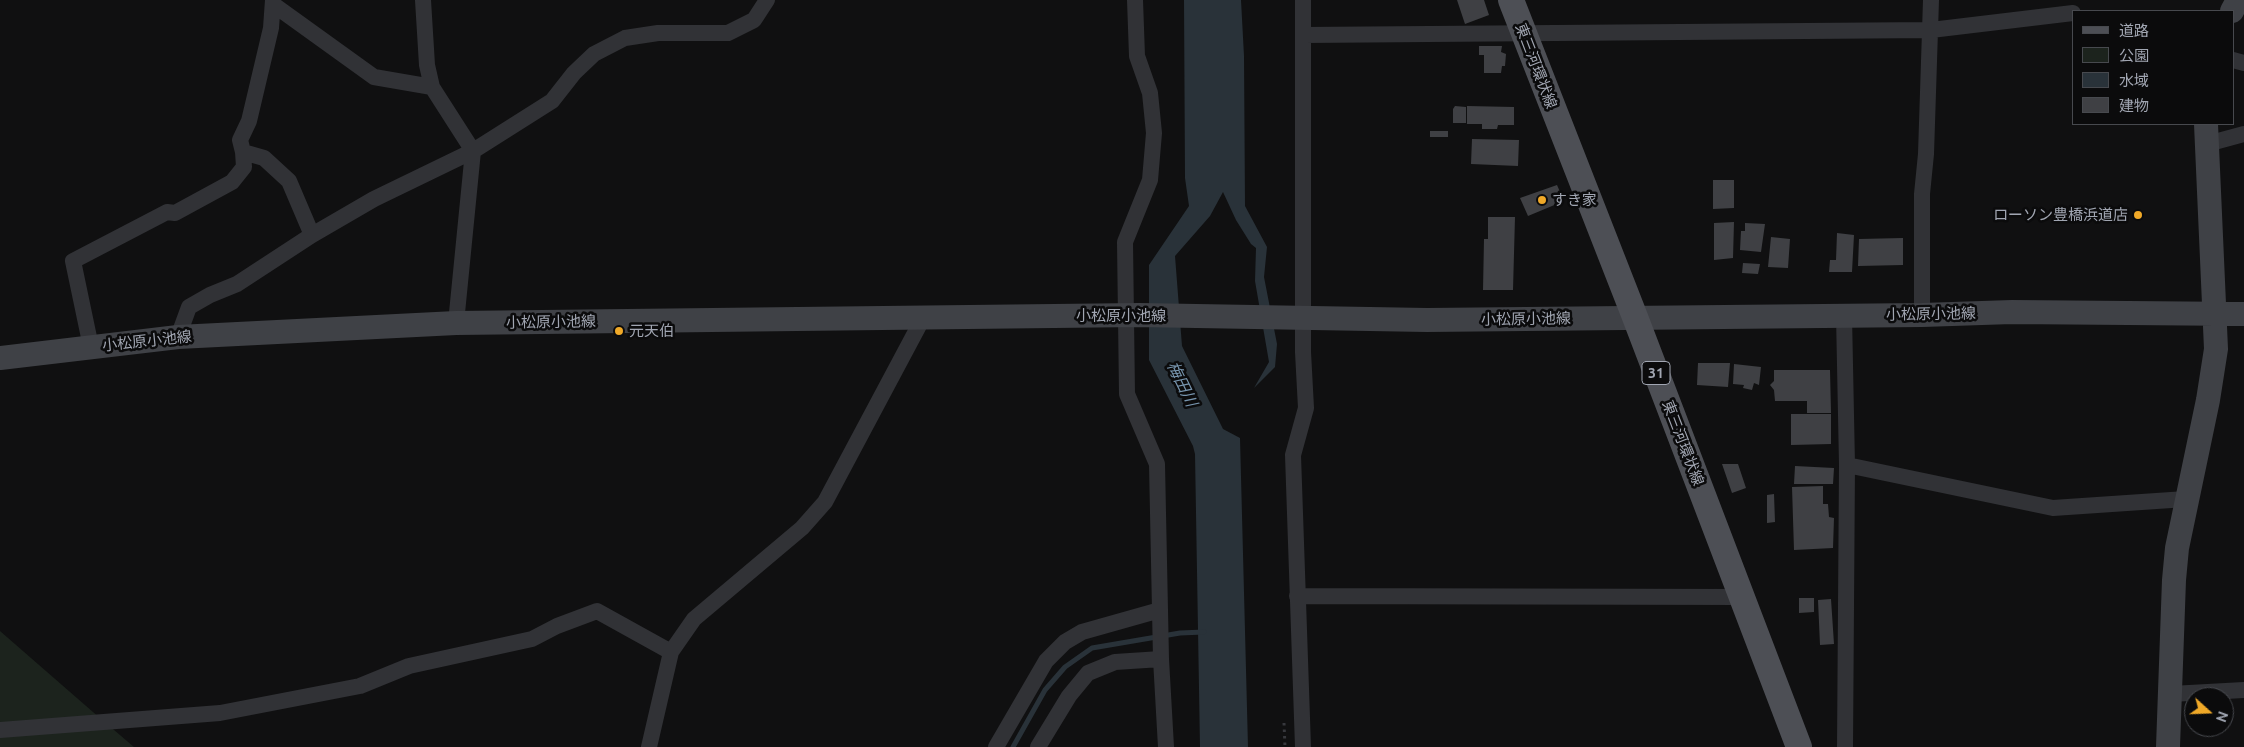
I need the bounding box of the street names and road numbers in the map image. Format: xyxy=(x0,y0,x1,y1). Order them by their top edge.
street label: 東三河環状線 xyxy=(1511,21,1561,111)
street label: 小松原小池線 xyxy=(1886,304,1976,324)
street label: 小松原小池線 xyxy=(1076,307,1166,325)
street label: 小松原小池線 xyxy=(1481,309,1571,329)
street label: 小松原小池線 xyxy=(506,312,596,332)
street label: 小松原小池線 xyxy=(101,327,193,355)
road number: 31 xyxy=(1642,362,1670,384)
street label: 東三河環状線 xyxy=(1658,398,1708,488)

